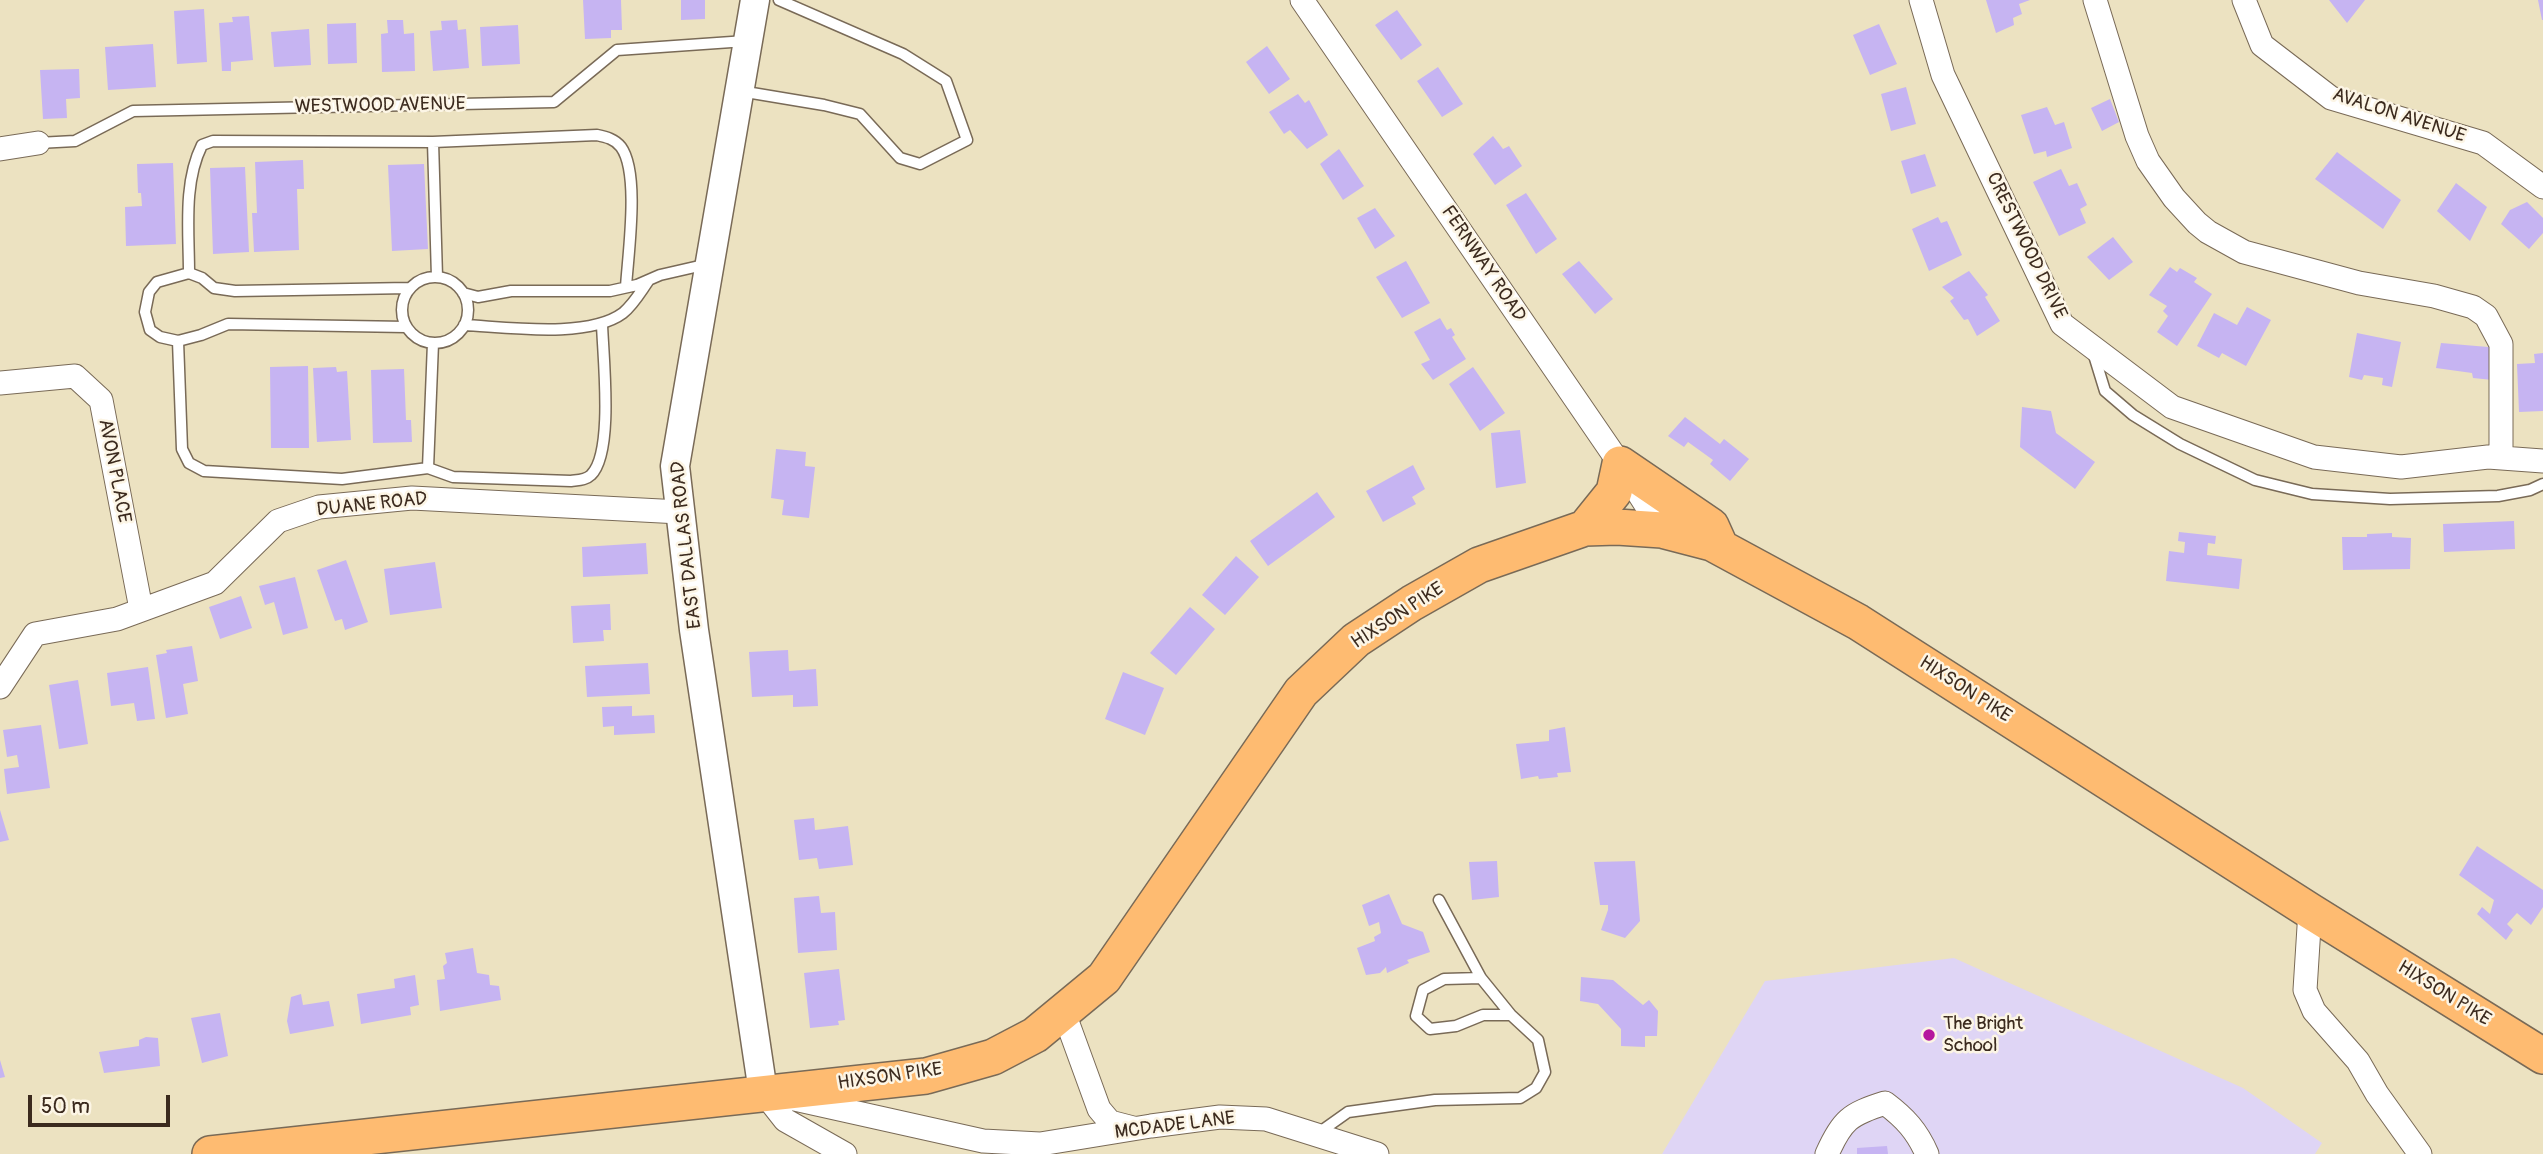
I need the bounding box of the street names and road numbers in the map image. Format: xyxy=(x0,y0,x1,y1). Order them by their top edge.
street label: AVALON AVENUE xyxy=(2330,84,2468,148)
street label: WESTWOOD AVENUE xyxy=(294,93,466,119)
street label: CRESTWOOD DRIVE xyxy=(1981,169,2071,323)
street label: FERNWAY ROAD xyxy=(1436,202,1530,326)
street label: AVON PLACE xyxy=(93,417,135,525)
street label: EAST DALLAS ROAD xyxy=(667,460,707,630)
street label: DUANE ROAD xyxy=(316,488,428,522)
street label: HIXSON PIKE xyxy=(1348,578,1448,654)
street label: HIXSON PIKE xyxy=(1915,652,2015,728)
street label: HIXSON PIKE xyxy=(2393,956,2495,1032)
street label: HIXSON PIKE xyxy=(836,1058,944,1096)
street label: MCDADE LANE xyxy=(1114,1107,1236,1145)

